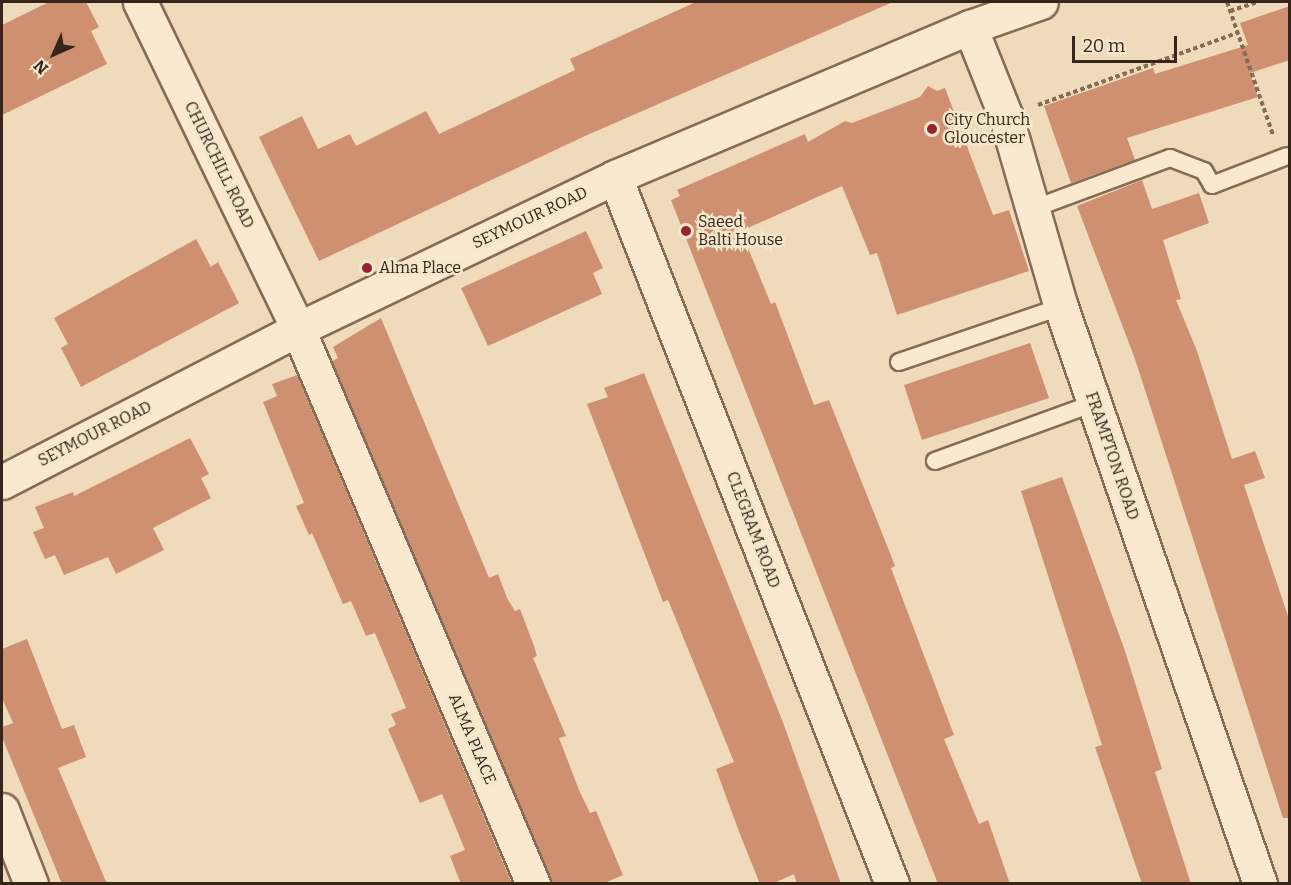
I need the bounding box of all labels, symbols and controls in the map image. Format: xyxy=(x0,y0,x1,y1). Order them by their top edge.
north arrow xyxy=(24,24,84,84)
scale bar xyxy=(1075,24,1180,62)
text: 20 m xyxy=(1083,35,1125,57)
text: N xyxy=(30,56,52,78)
street label: CHURCHILL ROAD xyxy=(180,98,258,232)
place label: City Church Gloucester xyxy=(944,110,1030,148)
marker: City Church Gloucester xyxy=(925,122,939,136)
street label: SEYMOUR ROAD xyxy=(469,183,591,253)
place label: Saeed Balti House xyxy=(698,212,783,250)
marker: Saeed Balti House xyxy=(679,224,693,238)
place label: Alma Place xyxy=(379,258,461,278)
marker: Alma Place xyxy=(360,261,374,275)
street label: FRAMPTON ROAD xyxy=(1081,389,1143,523)
street label: SEYMOUR ROAD xyxy=(35,397,155,471)
street label: CLEGRAM ROAD xyxy=(722,469,784,591)
street label: ALMA PLACE xyxy=(444,691,500,787)

